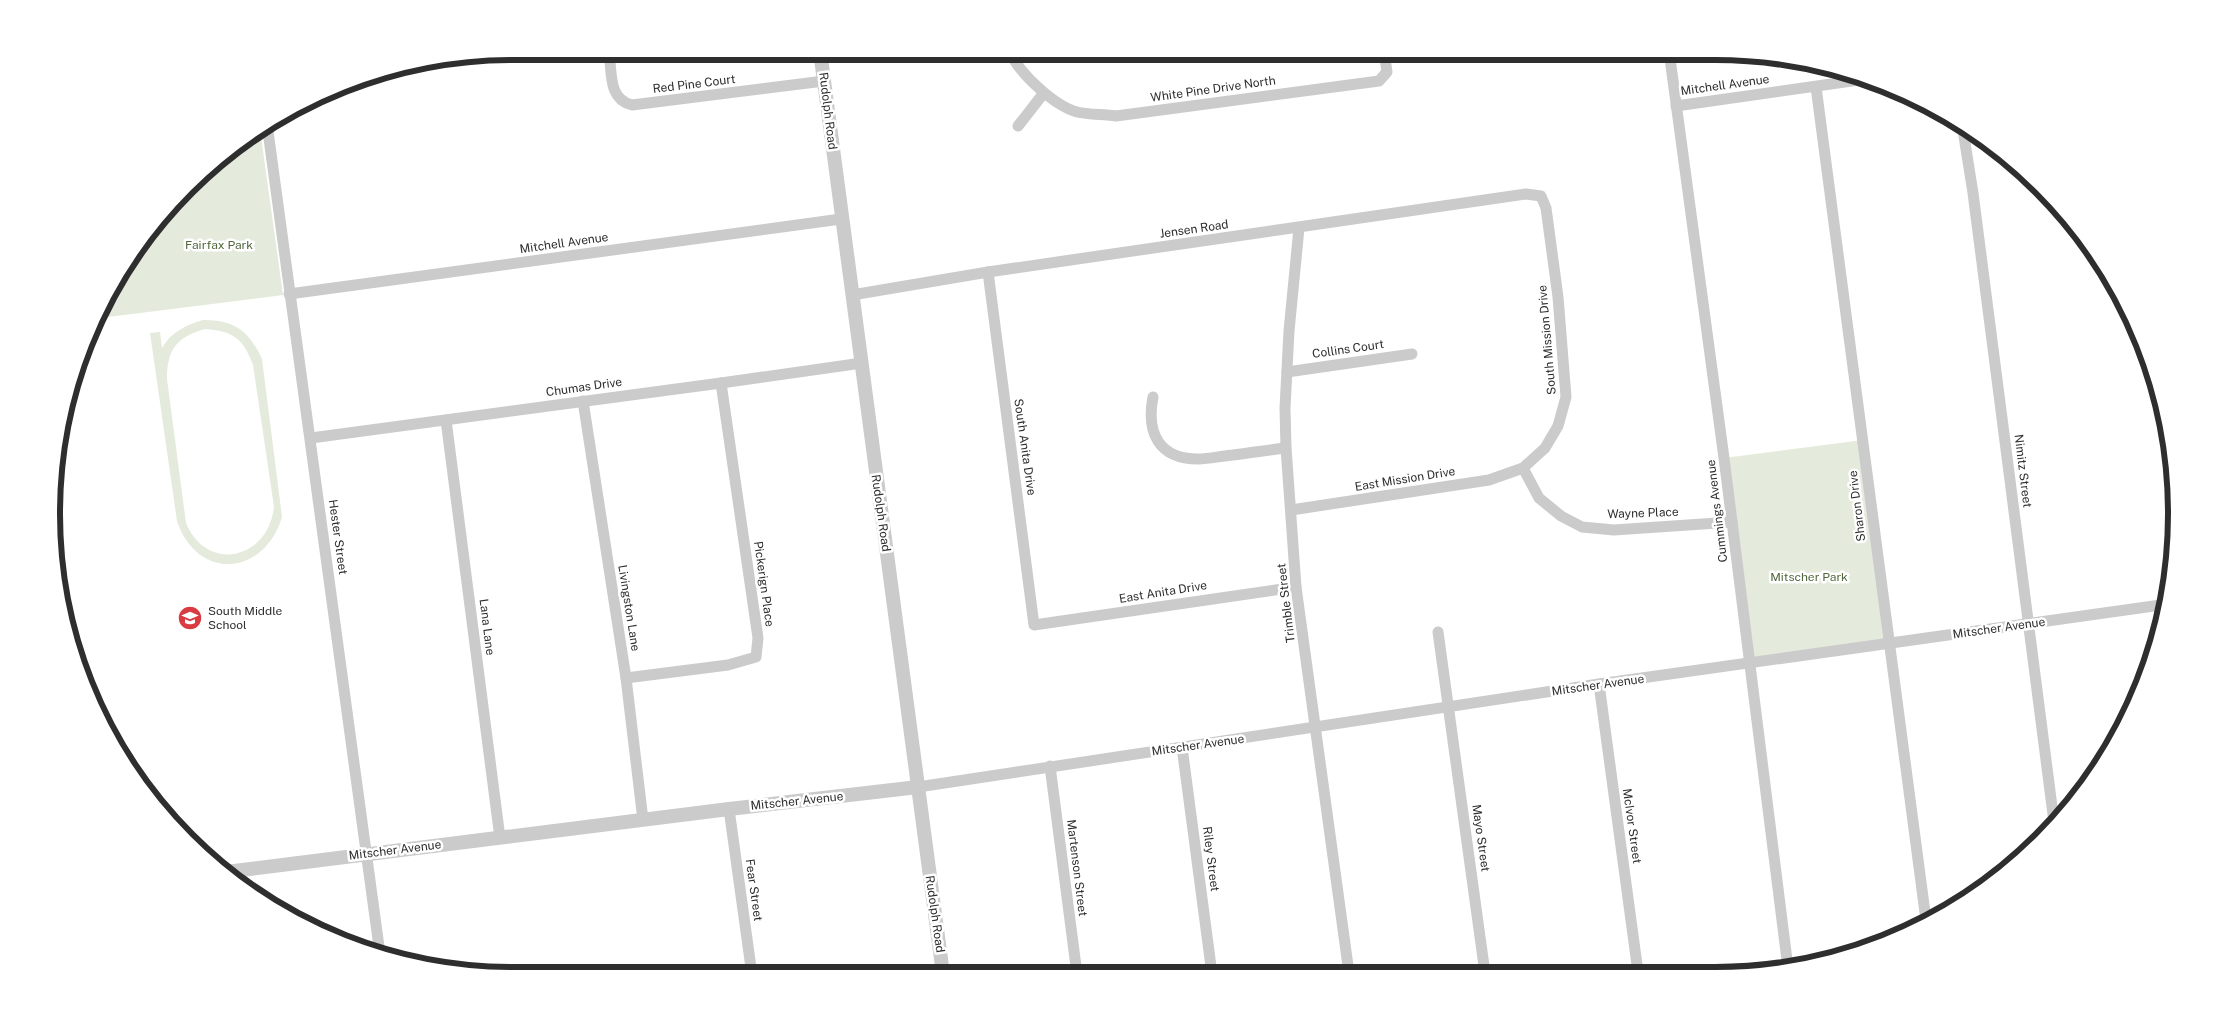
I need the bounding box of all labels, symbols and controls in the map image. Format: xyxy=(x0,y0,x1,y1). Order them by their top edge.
street label: Rudolph Road xyxy=(816,71,840,151)
street label: Red Pine Court xyxy=(652,72,737,96)
street label: Mitchell Avenue xyxy=(1680,72,1770,98)
street label: White Pine Drive North xyxy=(1150,73,1277,105)
street label: Jensen Road xyxy=(1159,217,1229,241)
street label: Mitchell Avenue xyxy=(519,230,609,256)
park label: Fairfax Park xyxy=(185,238,253,252)
street label: South Mission Drive xyxy=(1535,284,1559,396)
street label: Collins Court xyxy=(1311,337,1385,361)
street label: Chumas Drive xyxy=(545,375,623,399)
street label: South Anita Drive xyxy=(1011,398,1039,496)
street label: Nimitz Street xyxy=(2012,434,2034,509)
street label: Cummings Avenue xyxy=(1704,459,1730,563)
street label: East Mission Drive xyxy=(1354,464,1456,494)
street label: Sharon Drive xyxy=(1846,469,1868,542)
street label: Rudolph Road xyxy=(869,473,893,553)
street label: Hester Street xyxy=(326,499,350,576)
street label: Wayne Place xyxy=(1607,505,1679,521)
street label: Pickerign Place xyxy=(751,540,777,628)
street label: Trimble Street xyxy=(1274,562,1298,644)
street label: Livingston Lane xyxy=(615,564,643,652)
park label: Mitscher Park xyxy=(1770,570,1848,584)
street label: East Anita Drive xyxy=(1118,578,1208,606)
street label: Lana Lane xyxy=(477,598,497,656)
place label: South Middle School xyxy=(208,604,283,632)
school or university icon: South Middle School xyxy=(177,605,203,631)
street label: Mitscher Avenue xyxy=(1952,615,2046,641)
street label: Mitscher Avenue xyxy=(1551,672,1645,698)
street label: Mitscher Avenue xyxy=(1151,732,1245,758)
street label: McIvor Street xyxy=(1620,788,1644,865)
street label: Mitscher Avenue xyxy=(750,789,844,813)
street label: Mayo Street xyxy=(1469,803,1493,873)
street label: Martenson Street xyxy=(1064,819,1090,918)
street label: Riley Street xyxy=(1200,826,1222,893)
street label: Mitscher Avenue xyxy=(348,837,442,863)
street label: Fear Street xyxy=(743,858,765,922)
street label: Rudolph Road xyxy=(923,874,947,954)

